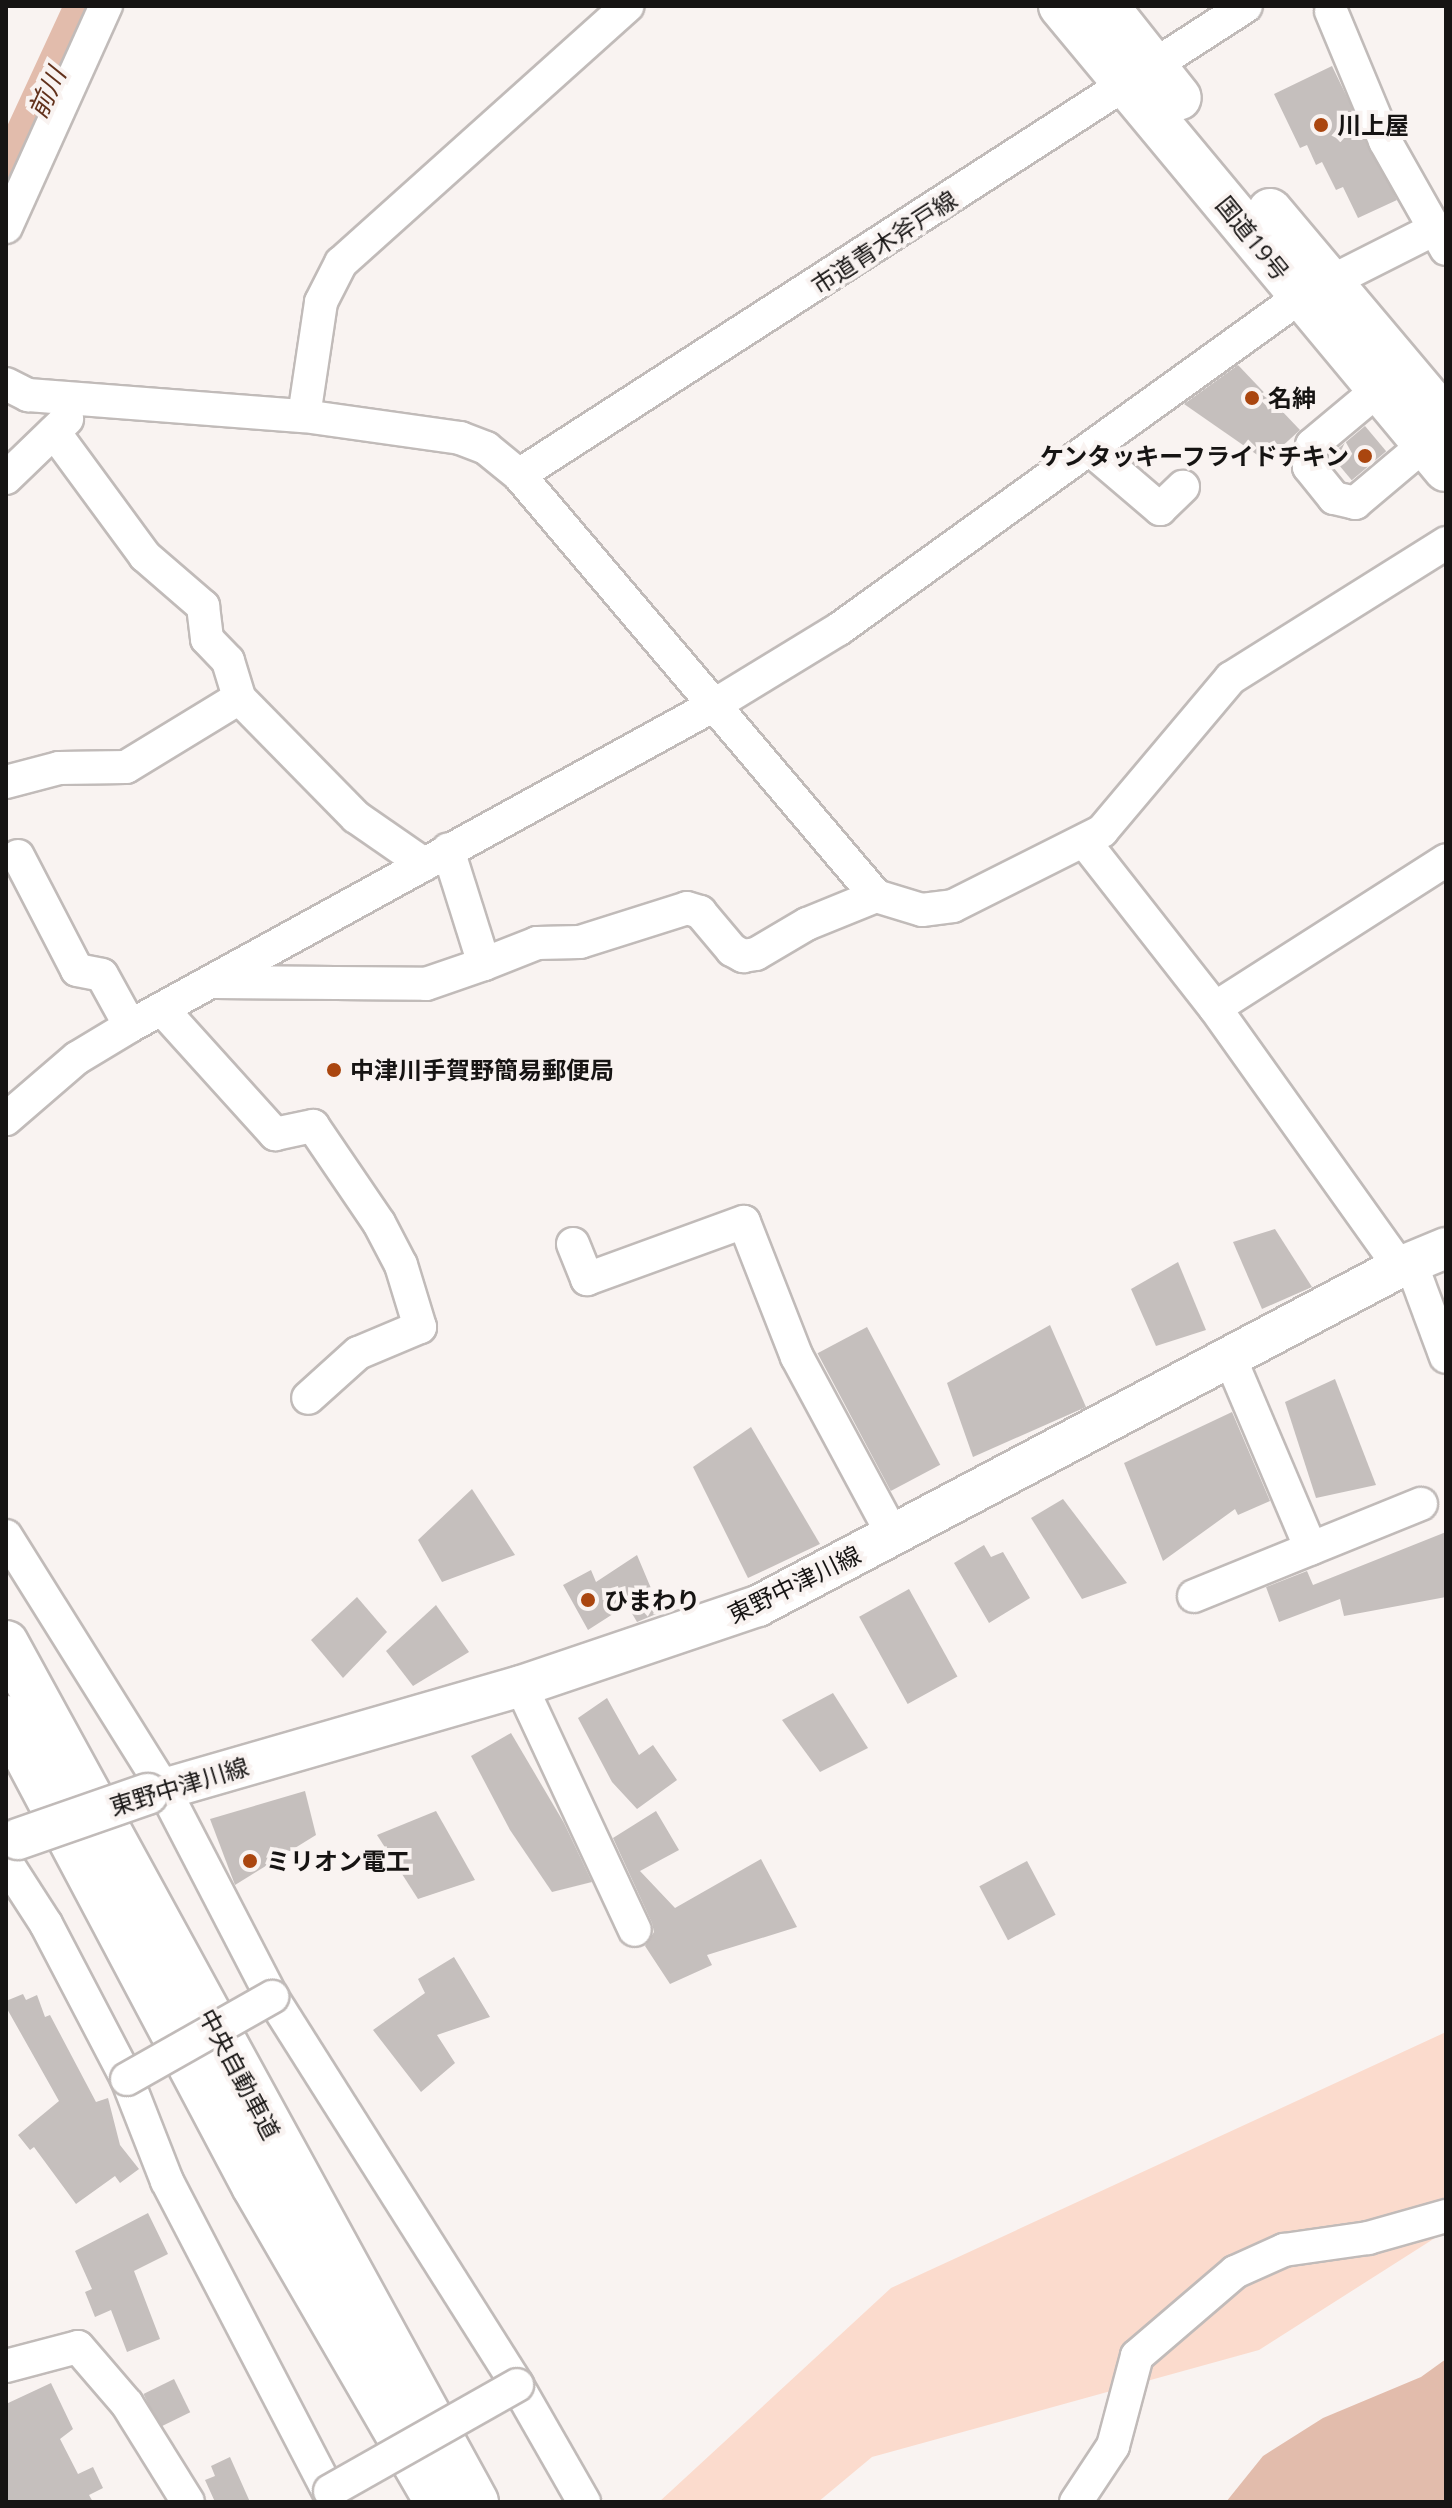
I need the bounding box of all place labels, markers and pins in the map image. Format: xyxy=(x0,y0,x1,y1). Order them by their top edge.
place label: 川上屋 xyxy=(1337,111,1409,139)
marker: 川上屋 xyxy=(1312,116,1330,134)
place label: 名紳 xyxy=(1268,384,1316,412)
marker: 名紳 xyxy=(1243,389,1261,407)
place label: ケンタッキーフライドチキン xyxy=(1037,442,1349,470)
marker: ケンタッキーフライドチキン xyxy=(1356,447,1374,465)
place label: 中津川手賀野簡易郵便局 xyxy=(350,1056,614,1084)
marker: 中津川手賀野簡易郵便局 xyxy=(325,1061,343,1079)
place label: ひまわり xyxy=(604,1586,700,1614)
marker: ひまわり xyxy=(579,1591,597,1609)
place label: ミリオン電工 xyxy=(266,1847,410,1875)
marker: ミリオン電工 xyxy=(241,1852,259,1870)

